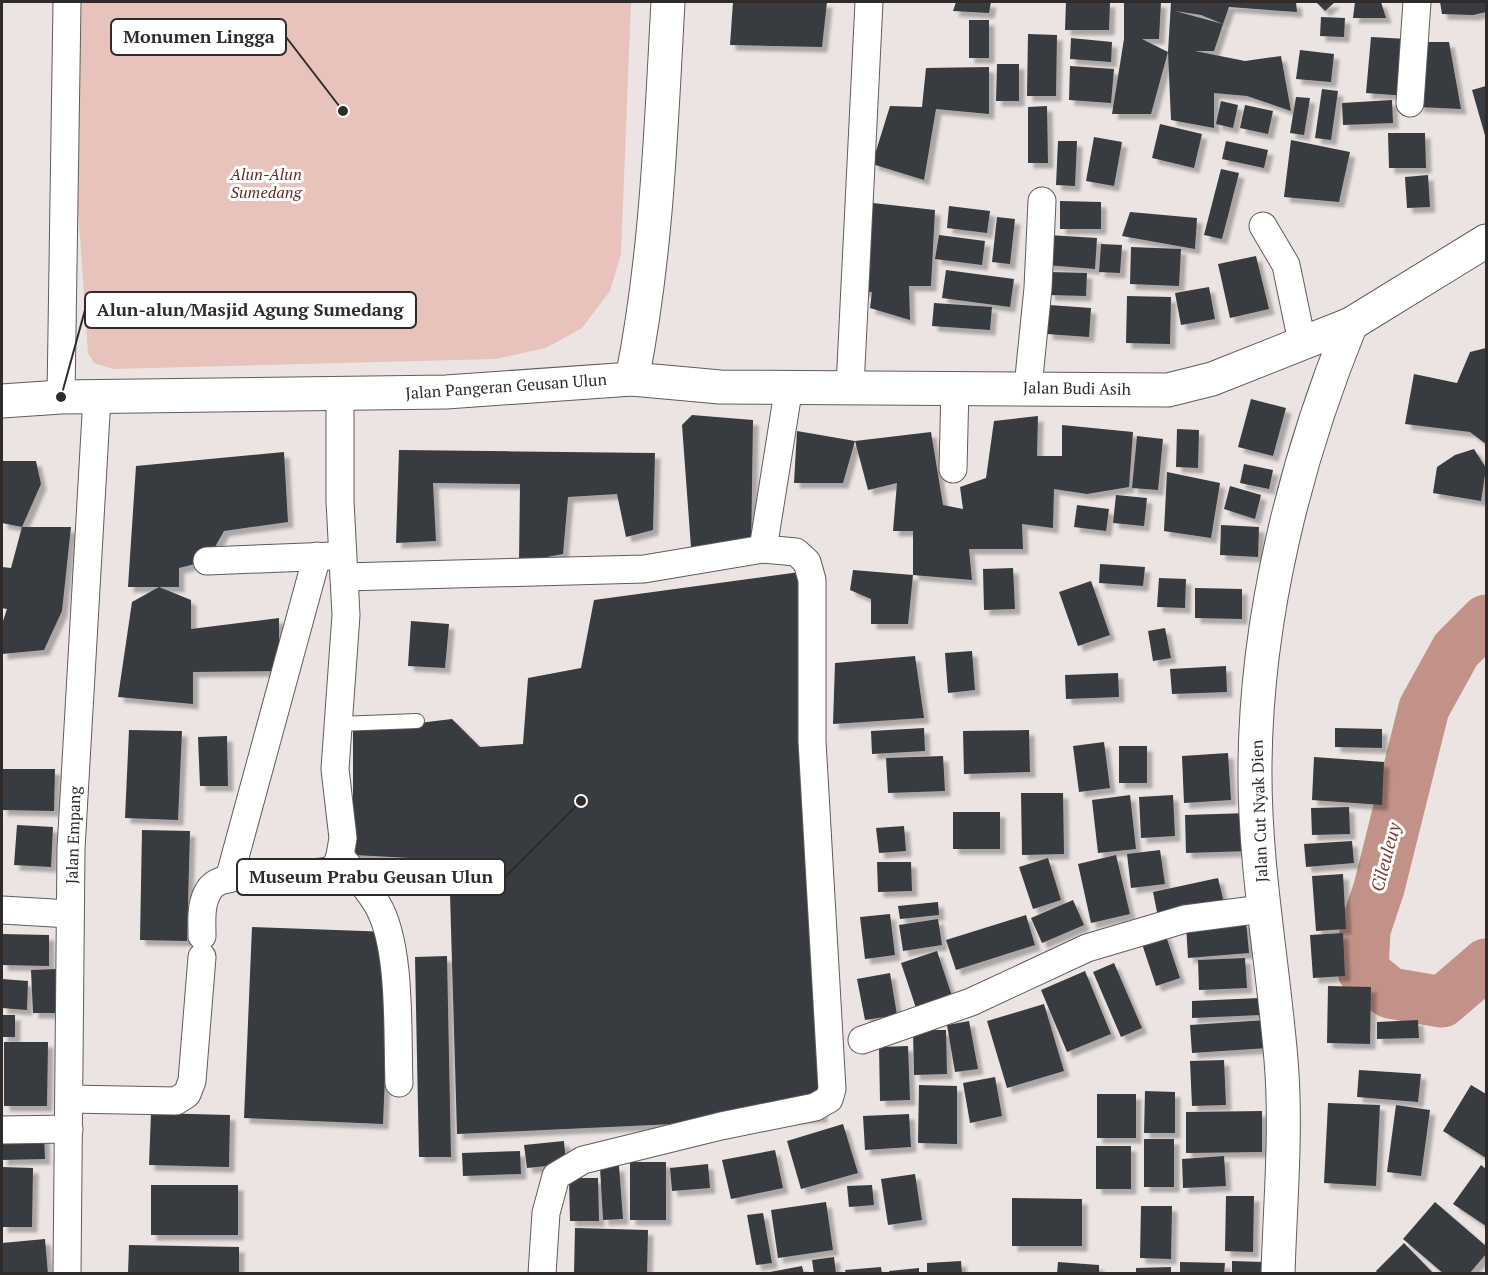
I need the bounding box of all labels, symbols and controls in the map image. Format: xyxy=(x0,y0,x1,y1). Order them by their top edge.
callout: Monumen Lingga xyxy=(111,19,286,55)
text: Monumen Lingga xyxy=(123,24,275,48)
park label: Alun-Alun Sumedang xyxy=(229,163,303,203)
callout: Alun-alun/Masjid Agung Sumedang xyxy=(85,292,416,328)
text: Alun-alun/Masjid Agung Sumedang xyxy=(97,297,404,321)
street label: Jalan Pangeran Geusan Ulun xyxy=(405,368,608,404)
street label: Jalan Budi Asih xyxy=(1023,376,1132,400)
street label: Jalan Cut Nyak Dien xyxy=(1245,739,1272,883)
street label: Jalan Empang xyxy=(60,785,86,884)
water label: Cileuleuy xyxy=(1364,819,1406,894)
callout: Museum Prabu Geusan Ulun xyxy=(237,859,505,895)
text: Museum Prabu Geusan Ulun xyxy=(249,864,493,888)

